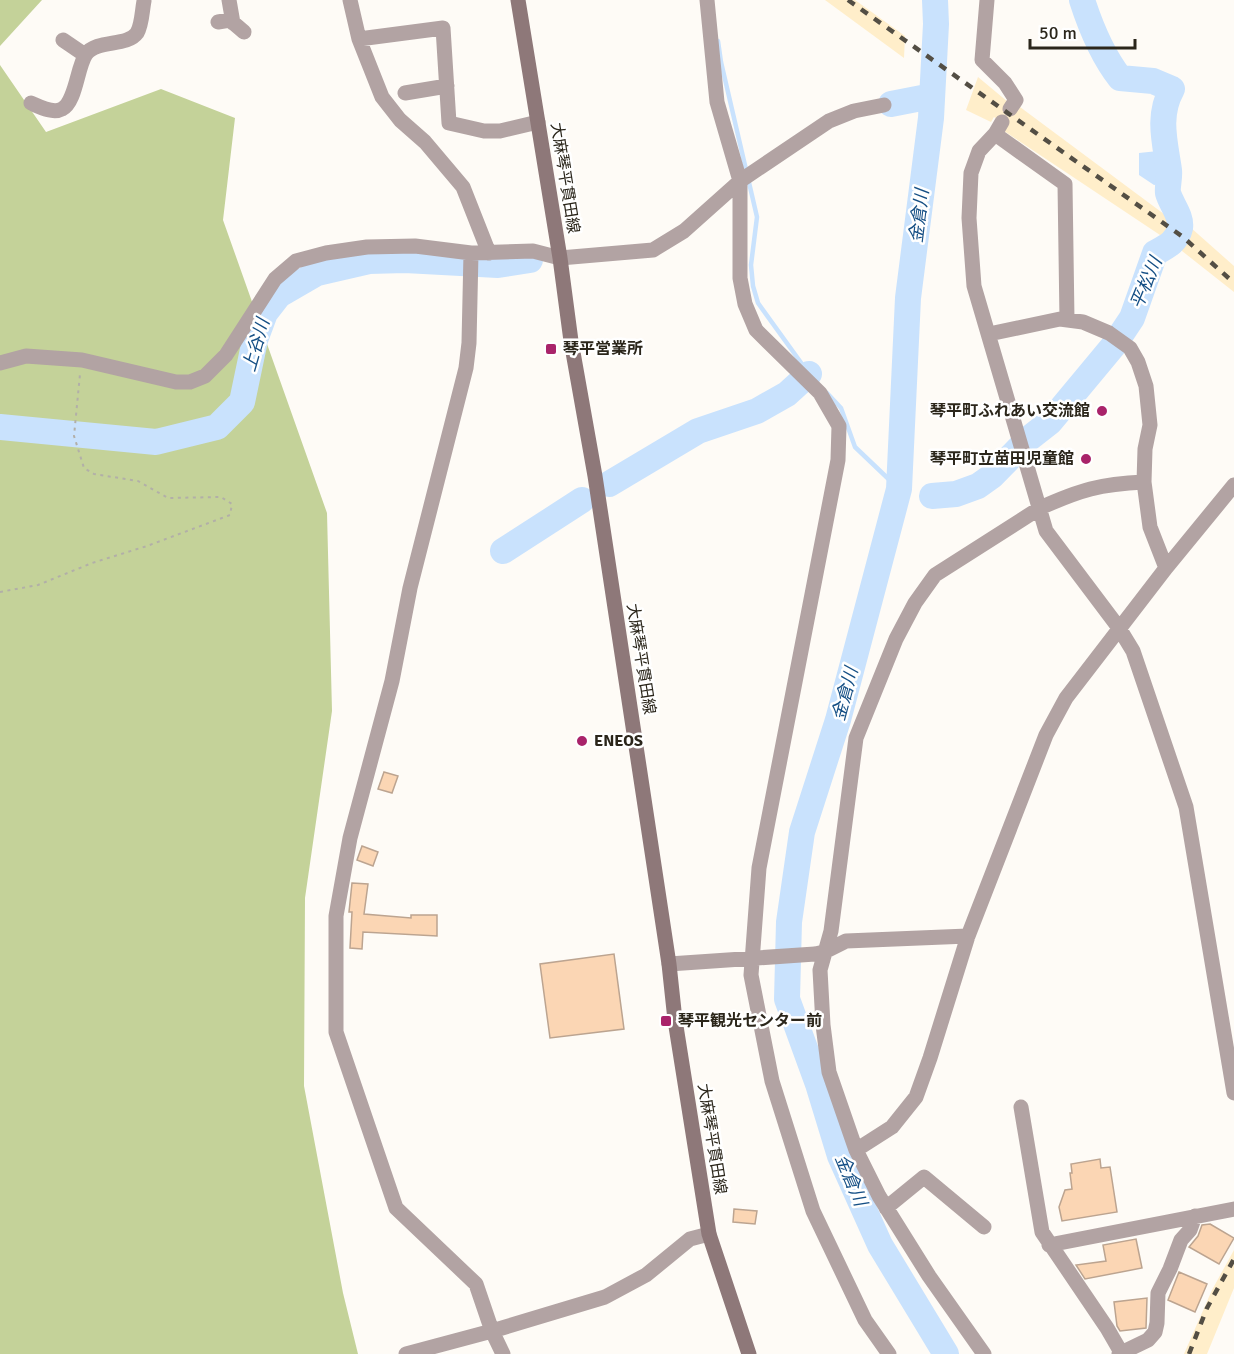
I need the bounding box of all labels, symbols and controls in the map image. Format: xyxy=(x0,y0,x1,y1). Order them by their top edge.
scale bar xyxy=(1030,12,1135,50)
text: 50 m xyxy=(1039,22,1077,44)
street label: 大麻琴平貫田線 xyxy=(546,121,584,235)
water label: 金倉川 xyxy=(905,186,933,244)
water label: 平松川 xyxy=(1125,252,1167,312)
water label: 上谷川 xyxy=(238,314,275,374)
place label: 琴平営業所 xyxy=(563,339,643,359)
marker: 琴平営業所 xyxy=(544,342,558,356)
place label: 琴平町ふれあい交流館 xyxy=(930,401,1090,421)
marker: 琴平町ふれあい交流館 xyxy=(1095,404,1109,418)
place label: 琴平町立苗田児童館 xyxy=(930,449,1074,469)
marker: 琴平町立苗田児童館 xyxy=(1079,452,1093,466)
street label: 大麻琴平貫田線 xyxy=(622,602,660,716)
water label: 金倉川 xyxy=(827,663,863,723)
place label: ENEOS xyxy=(594,731,643,751)
marker: ENEOS xyxy=(575,734,589,748)
place label: 琴平観光センター前 xyxy=(678,1011,822,1031)
marker: 琴平観光センター前 xyxy=(659,1014,673,1028)
street label: 大麻琴平貫田線 xyxy=(693,1082,731,1196)
water label: 金倉川 xyxy=(830,1151,872,1211)

